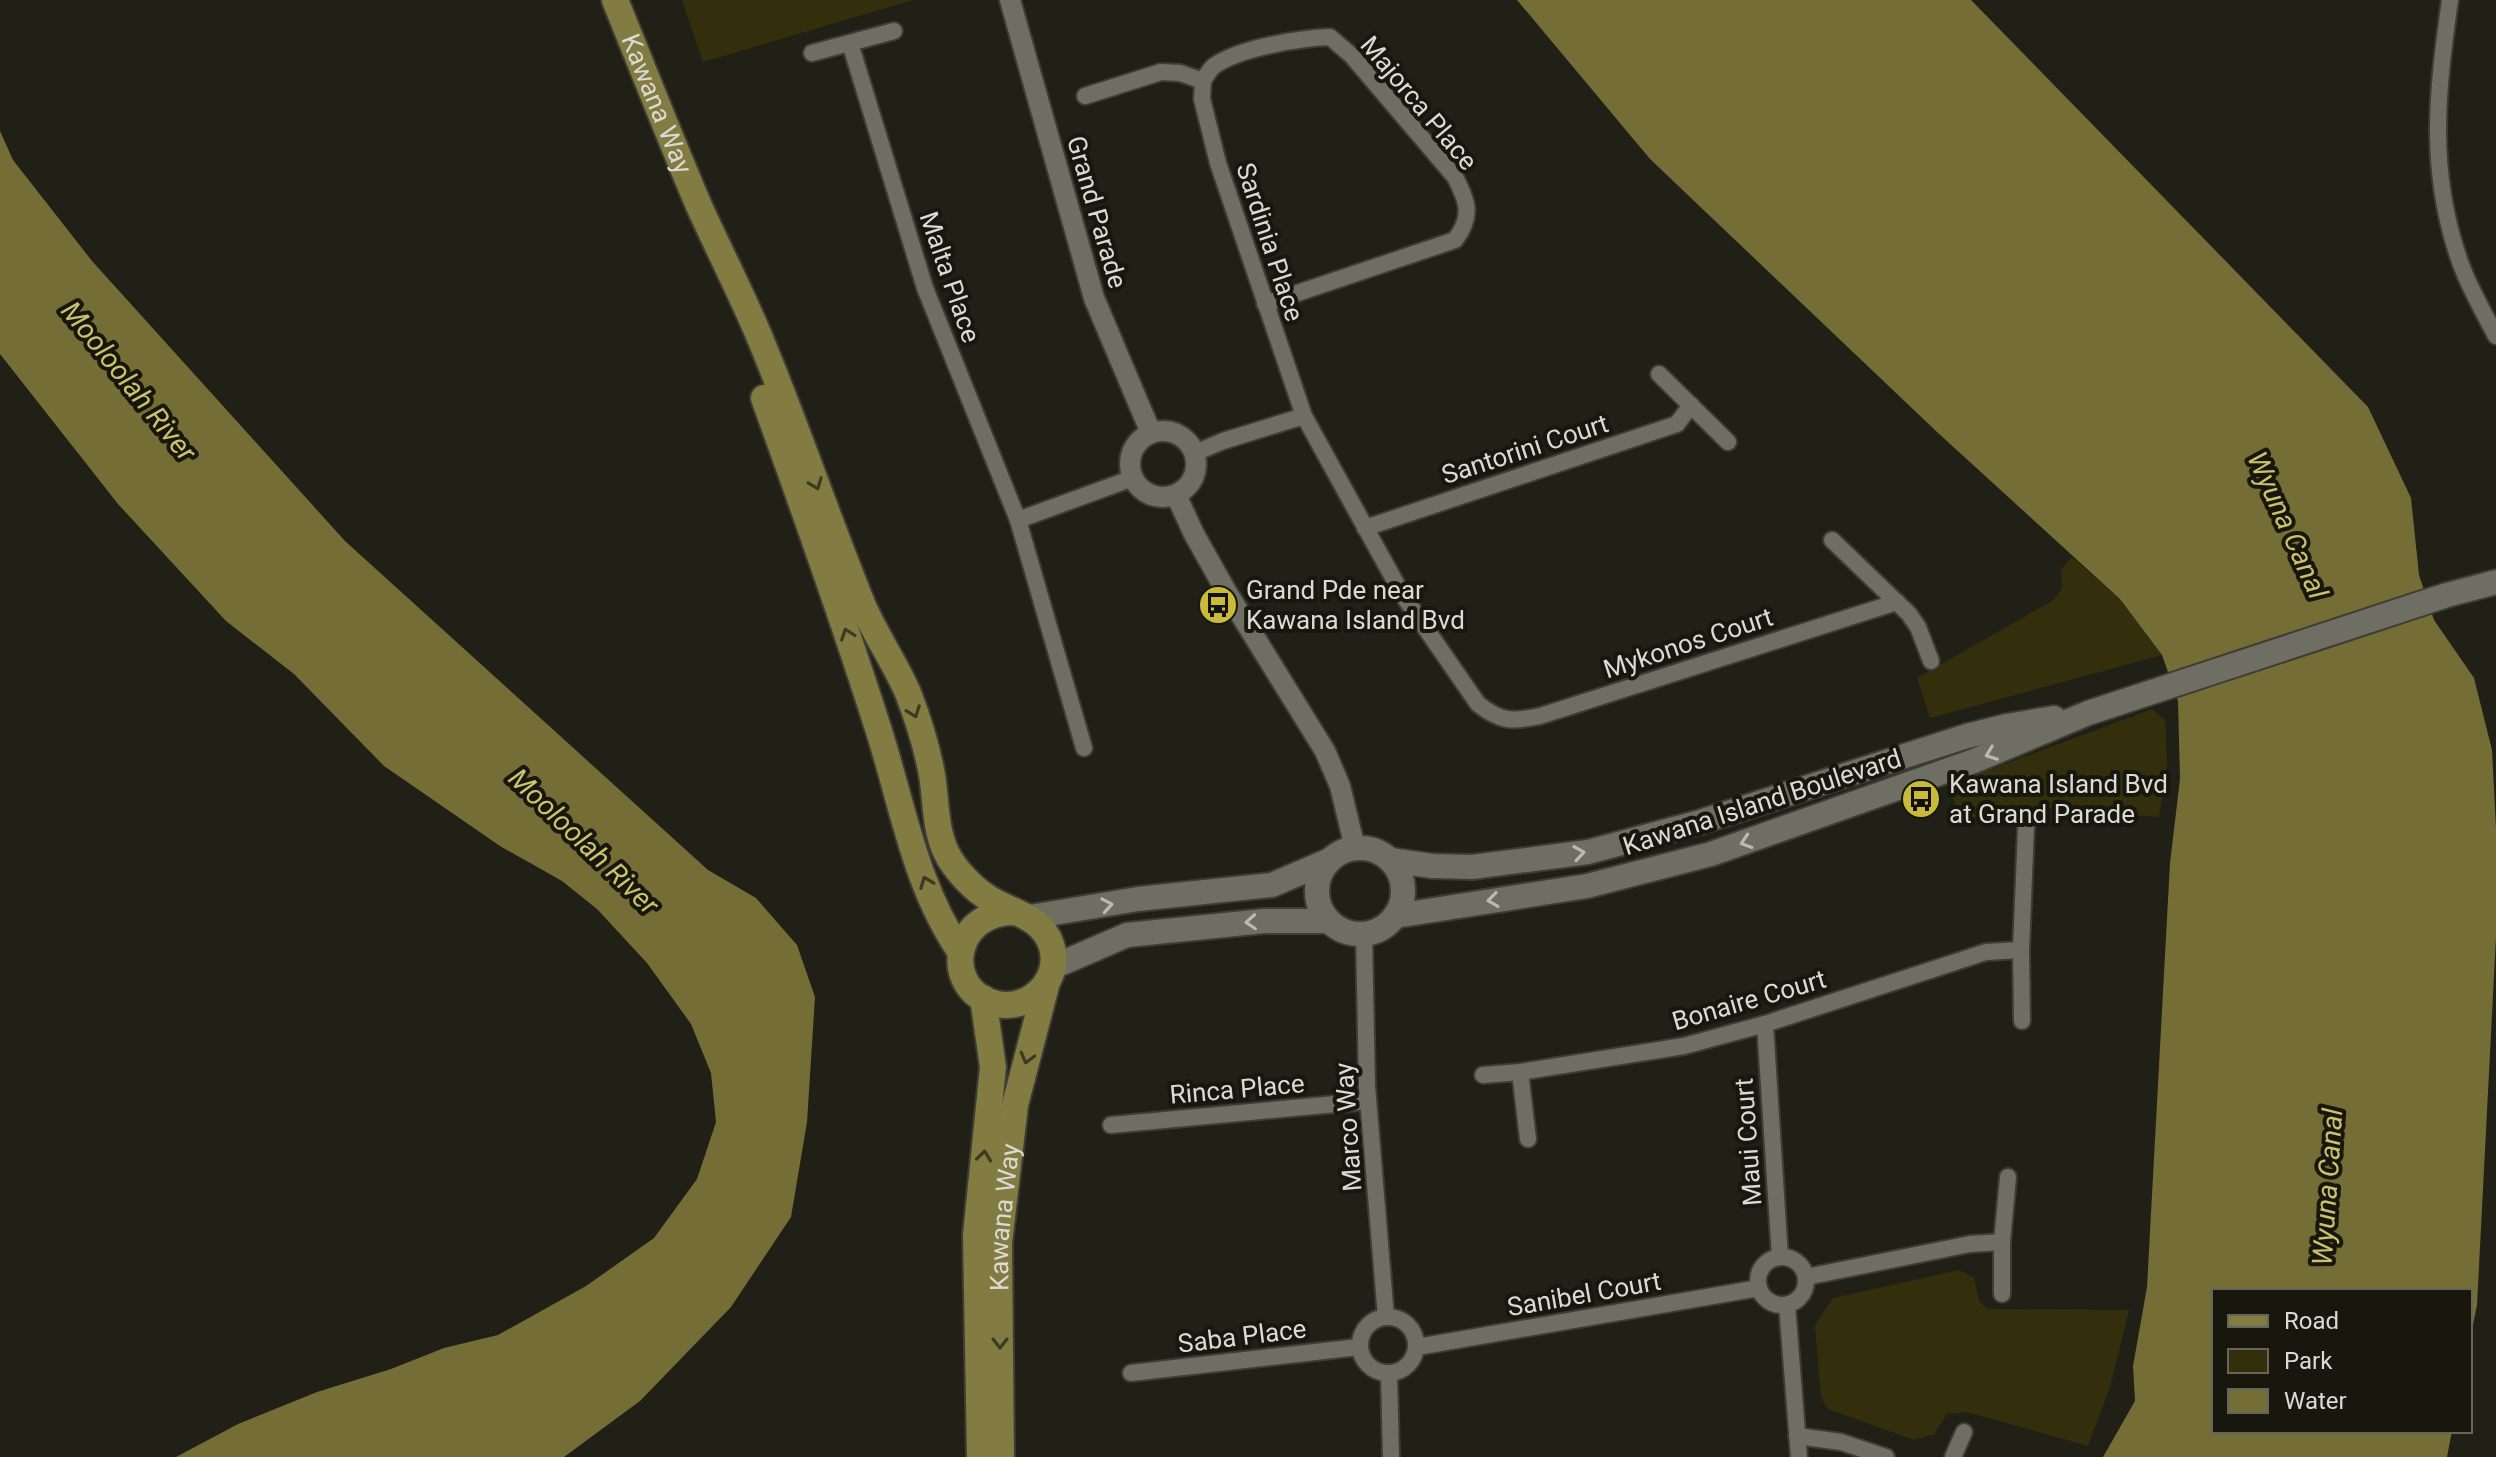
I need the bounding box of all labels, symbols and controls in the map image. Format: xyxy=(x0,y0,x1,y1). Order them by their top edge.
street label: Kawana Way xyxy=(615,30,699,178)
street label: Majorca Place xyxy=(1354,30,1484,176)
street label: Grand Parade xyxy=(1061,132,1133,292)
street label: Sardinia Place xyxy=(1230,159,1310,325)
street label: Malta Place xyxy=(914,208,986,346)
water label: Mooloolah River xyxy=(54,295,203,468)
street label: Santorini Court xyxy=(1438,408,1612,490)
water label: Wyuna Canal xyxy=(2240,447,2335,604)
one-way arrow xyxy=(806,476,823,490)
place label: Grand Pde near Kawana Island Bvd xyxy=(1246,575,1465,635)
bus stop icon: Grand Pde near Kawana Island Bvd xyxy=(1197,584,1239,626)
street label: Mykonos Court xyxy=(1600,602,1776,684)
one-way arrow xyxy=(840,628,856,642)
one-way arrow xyxy=(905,705,921,719)
street label: Kawana Island Boulevard xyxy=(1619,743,1905,861)
one-way arrow xyxy=(1985,745,1999,761)
water label: Mooloolah River xyxy=(502,762,666,922)
place label: Kawana Island Bvd at Grand Parade xyxy=(1949,769,2168,829)
bus stop icon: Kawana Island Bvd at Grand Parade xyxy=(1900,778,1942,820)
one-way arrow xyxy=(1740,833,1754,849)
one-way arrow xyxy=(1572,845,1586,862)
one-way arrow xyxy=(919,876,935,890)
one-way arrow xyxy=(1486,891,1500,908)
one-way arrow xyxy=(1100,897,1114,914)
one-way arrow xyxy=(1244,913,1257,930)
street label: Bonaire Court xyxy=(1669,964,1829,1036)
one-way arrow xyxy=(1020,1050,1037,1064)
street label: Marco Way xyxy=(1329,1062,1367,1192)
street label: Rinca Place xyxy=(1168,1068,1306,1110)
street label: Maui Court xyxy=(1729,1077,1767,1207)
water label: Wyuna Canal xyxy=(2306,1107,2349,1267)
street label: Kawana Way xyxy=(984,1142,1025,1291)
one-way arrow xyxy=(975,1149,992,1162)
street label: Sanibel Court xyxy=(1505,1266,1663,1322)
legend xyxy=(2212,1289,2472,1433)
text: Road xyxy=(2284,1307,2339,1335)
street label: Saba Place xyxy=(1176,1313,1308,1359)
one-way arrow xyxy=(991,1337,1009,1350)
text: Park xyxy=(2284,1347,2333,1375)
text: Water xyxy=(2284,1387,2347,1415)

